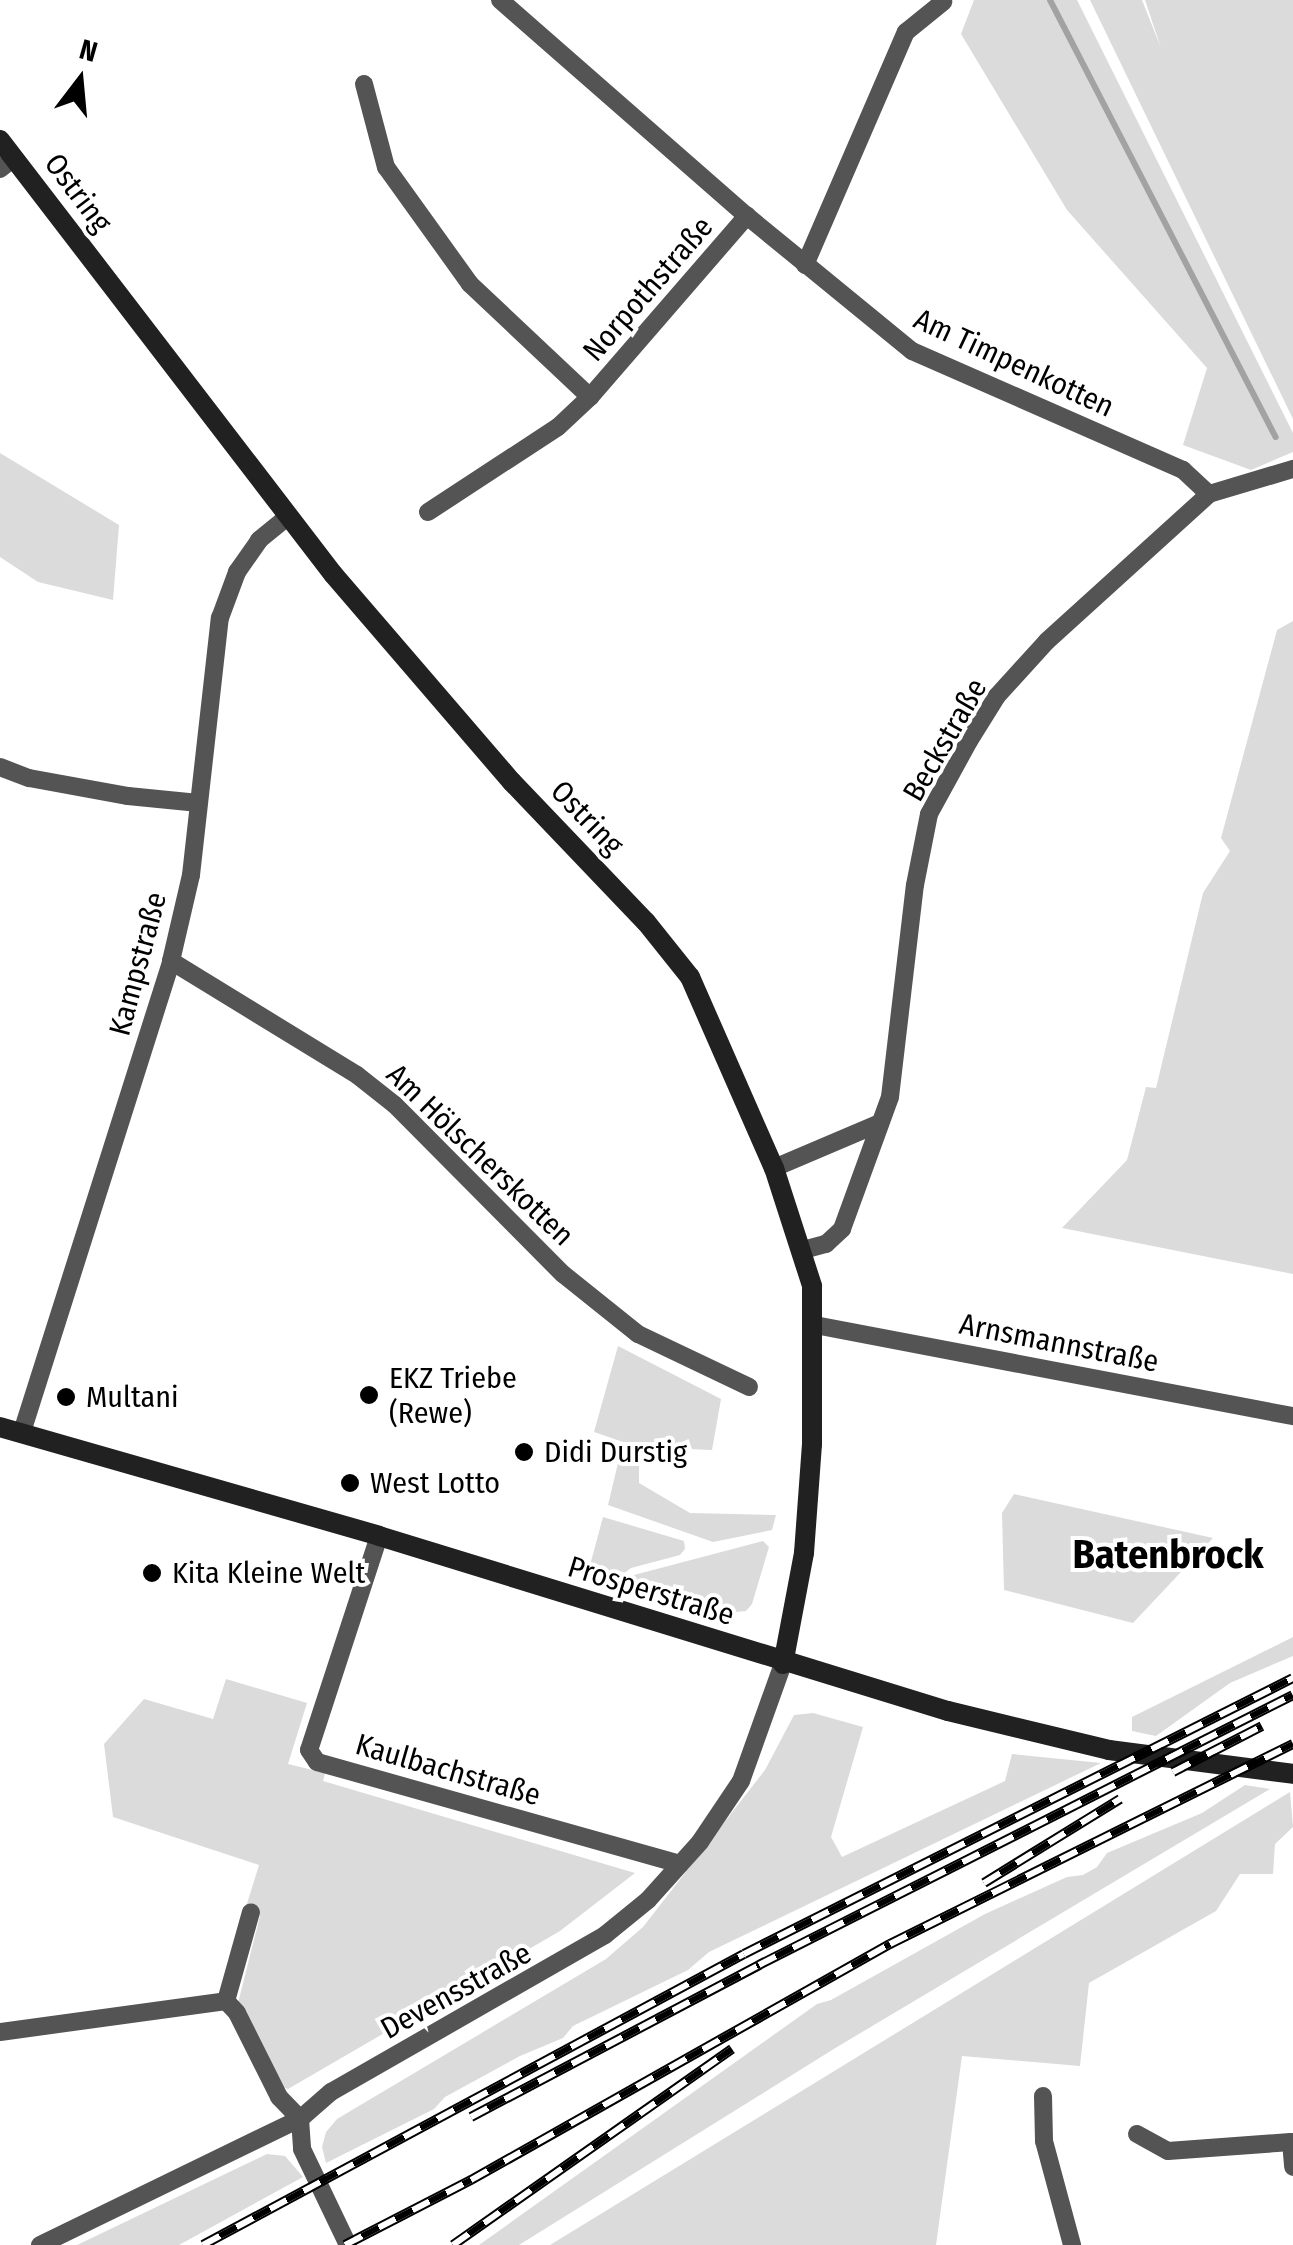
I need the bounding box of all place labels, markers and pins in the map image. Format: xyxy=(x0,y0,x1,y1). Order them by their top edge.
place label: EKZ Triebe (Rewe) xyxy=(389,1360,517,1430)
place label: Multani xyxy=(86,1379,179,1415)
marker: EKZ Triebe (Rewe) xyxy=(358,1384,380,1406)
marker: Multani xyxy=(55,1386,77,1408)
place label: Didi Durstig xyxy=(544,1434,687,1470)
marker: Didi Durstig xyxy=(513,1441,535,1463)
place label: West Lotto xyxy=(370,1465,500,1501)
marker: West Lotto xyxy=(339,1472,361,1494)
place label: Kita Kleine Welt xyxy=(172,1555,365,1591)
marker: Kita Kleine Welt xyxy=(141,1562,163,1584)

